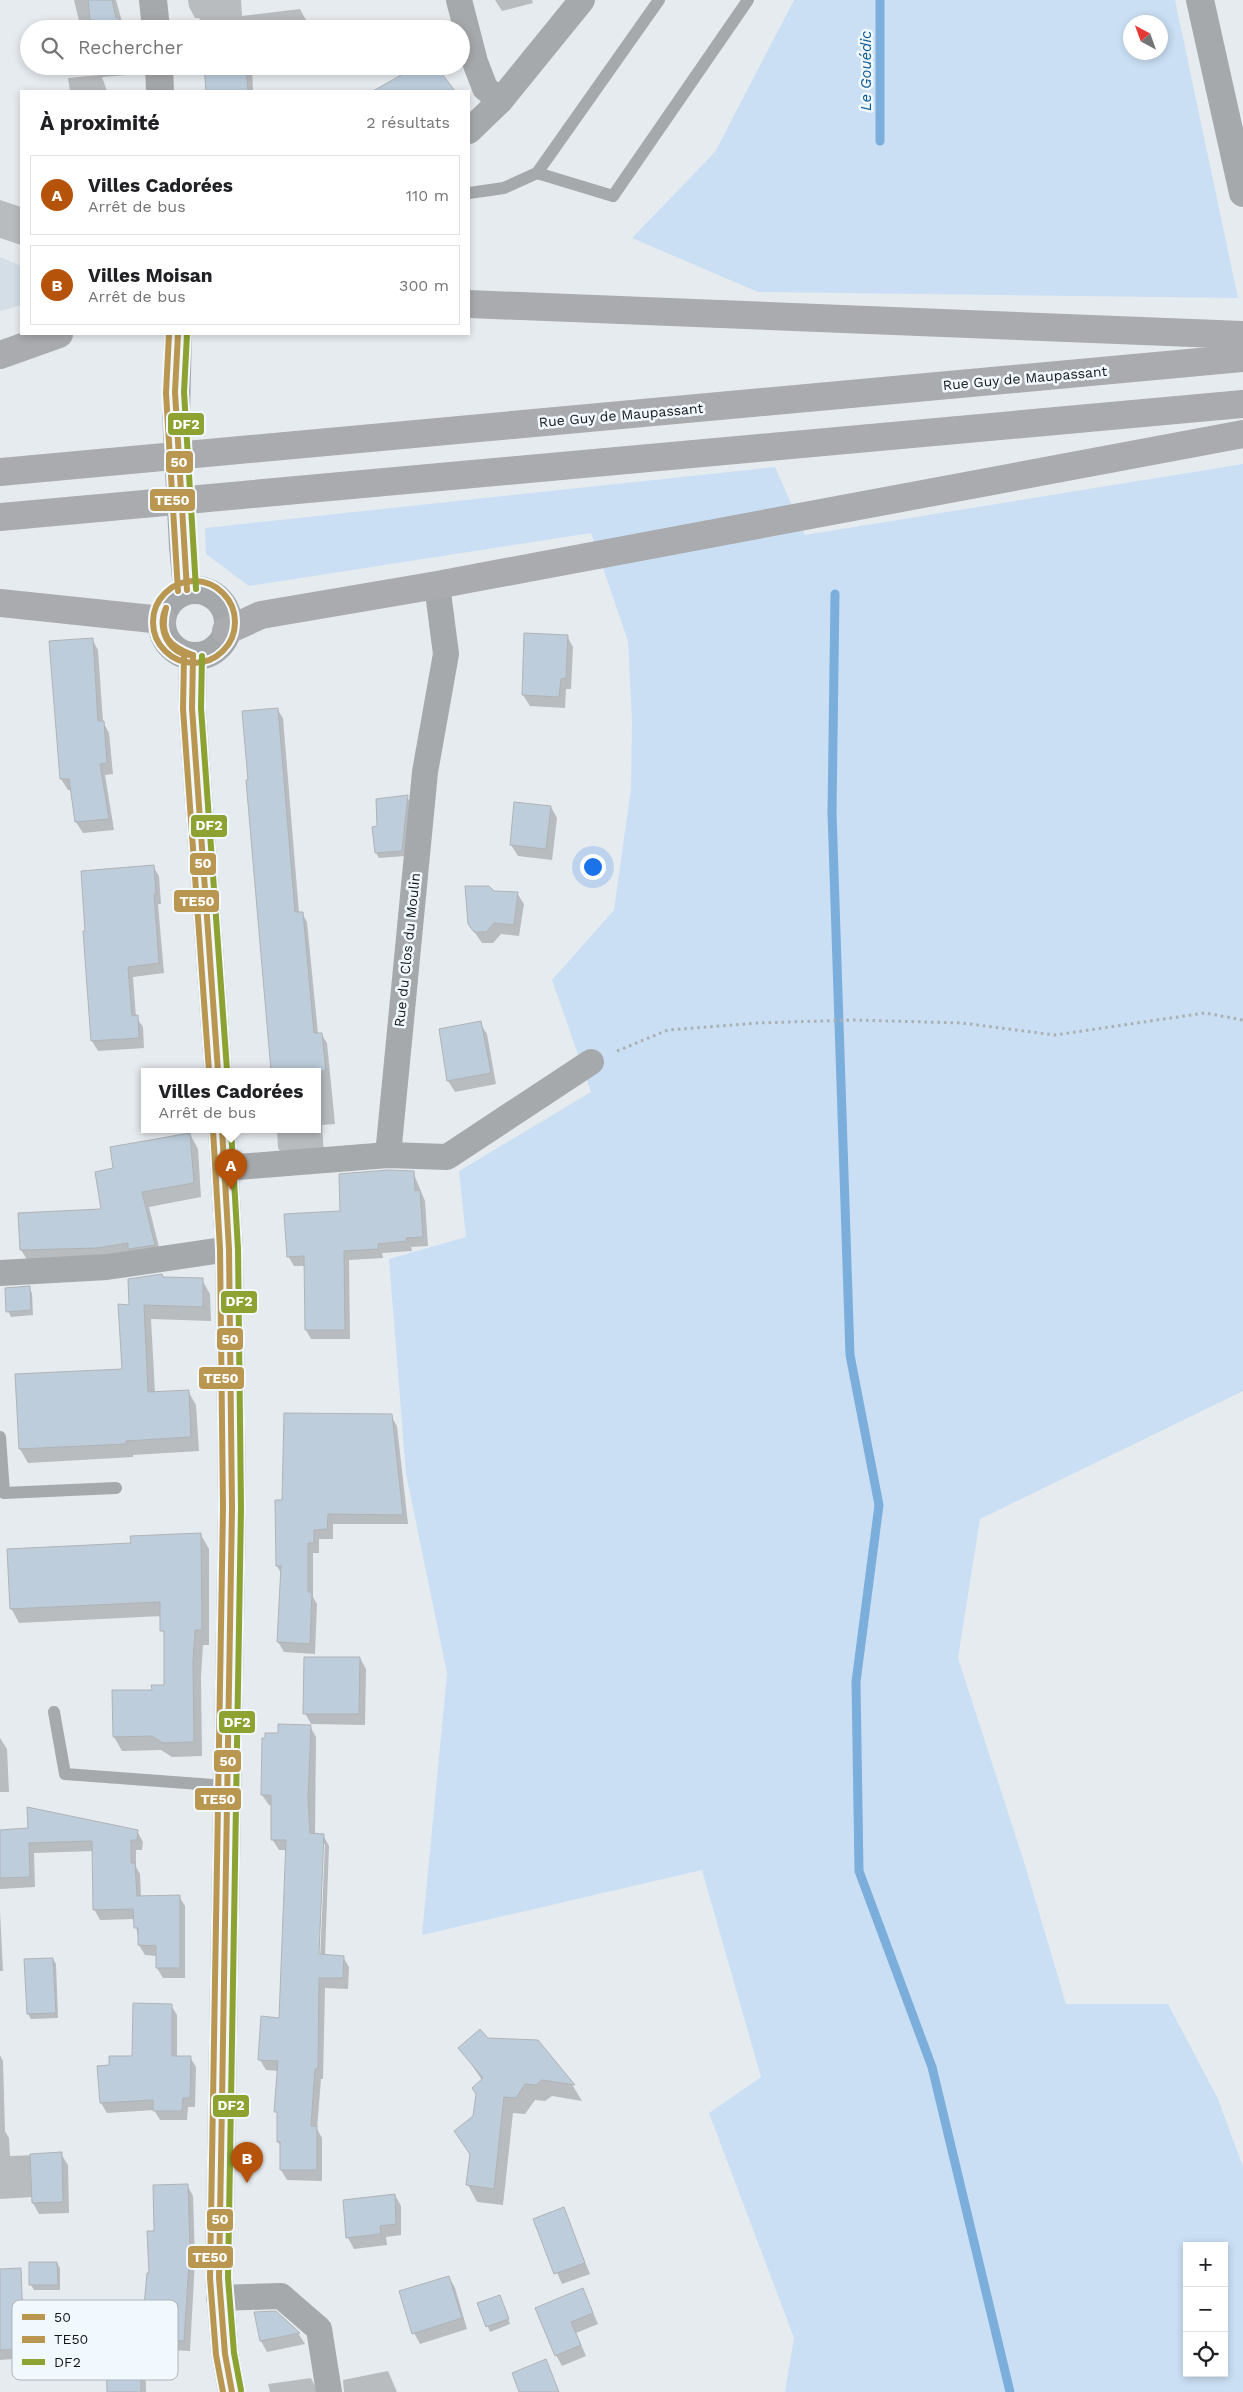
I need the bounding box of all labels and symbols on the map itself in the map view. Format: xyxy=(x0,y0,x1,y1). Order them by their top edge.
north arrow xyxy=(1123,15,1168,60)
water label: Le Gouédic xyxy=(857,31,875,111)
street label: Rue Guy de Maupassant xyxy=(942,363,1108,393)
street label: Rue Guy de Maupassant xyxy=(538,400,704,430)
line badge: DF2 xyxy=(167,412,205,436)
text: DF2 xyxy=(173,416,199,432)
line badge: 50 xyxy=(165,450,194,474)
text: 50 xyxy=(170,454,188,470)
line badge: TE50 xyxy=(149,488,196,512)
text: TE50 xyxy=(154,492,190,508)
line badge: DF2 xyxy=(190,814,228,838)
text: DF2 xyxy=(196,817,222,833)
line badge: 50 xyxy=(189,852,217,876)
your location xyxy=(580,854,606,880)
text: 50 xyxy=(194,855,212,871)
street label: Rue du Clos du Moulin xyxy=(391,872,423,1028)
line badge: TE50 xyxy=(173,889,220,913)
text: TE50 xyxy=(179,893,215,909)
pin: A xyxy=(215,1149,247,1190)
line badge: DF2 xyxy=(220,1290,258,1314)
text: DF2 xyxy=(226,1293,252,1309)
line badge: 50 xyxy=(216,1327,244,1351)
text: 50 xyxy=(221,1331,239,1347)
line badge: TE50 xyxy=(198,1366,245,1390)
text: TE50 xyxy=(203,1370,239,1386)
line badge: DF2 xyxy=(218,1710,256,1734)
text: DF2 xyxy=(224,1714,250,1730)
line badge: 50 xyxy=(213,1749,242,1773)
text: 50 xyxy=(219,1753,237,1769)
line badge: TE50 xyxy=(194,1787,242,1811)
text: TE50 xyxy=(200,1791,236,1807)
line badge: DF2 xyxy=(212,2094,250,2118)
text: DF2 xyxy=(218,2097,244,2113)
pin: B xyxy=(231,2142,263,2183)
line badge: 50 xyxy=(206,2208,234,2232)
text: 50 xyxy=(211,2211,229,2227)
line badge: TE50 xyxy=(187,2245,234,2269)
text: TE50 xyxy=(192,2249,228,2265)
legend xyxy=(12,2300,178,2380)
text: 50 xyxy=(54,2309,71,2325)
text: TE50 xyxy=(54,2331,88,2347)
text: DF2 xyxy=(54,2354,81,2370)

